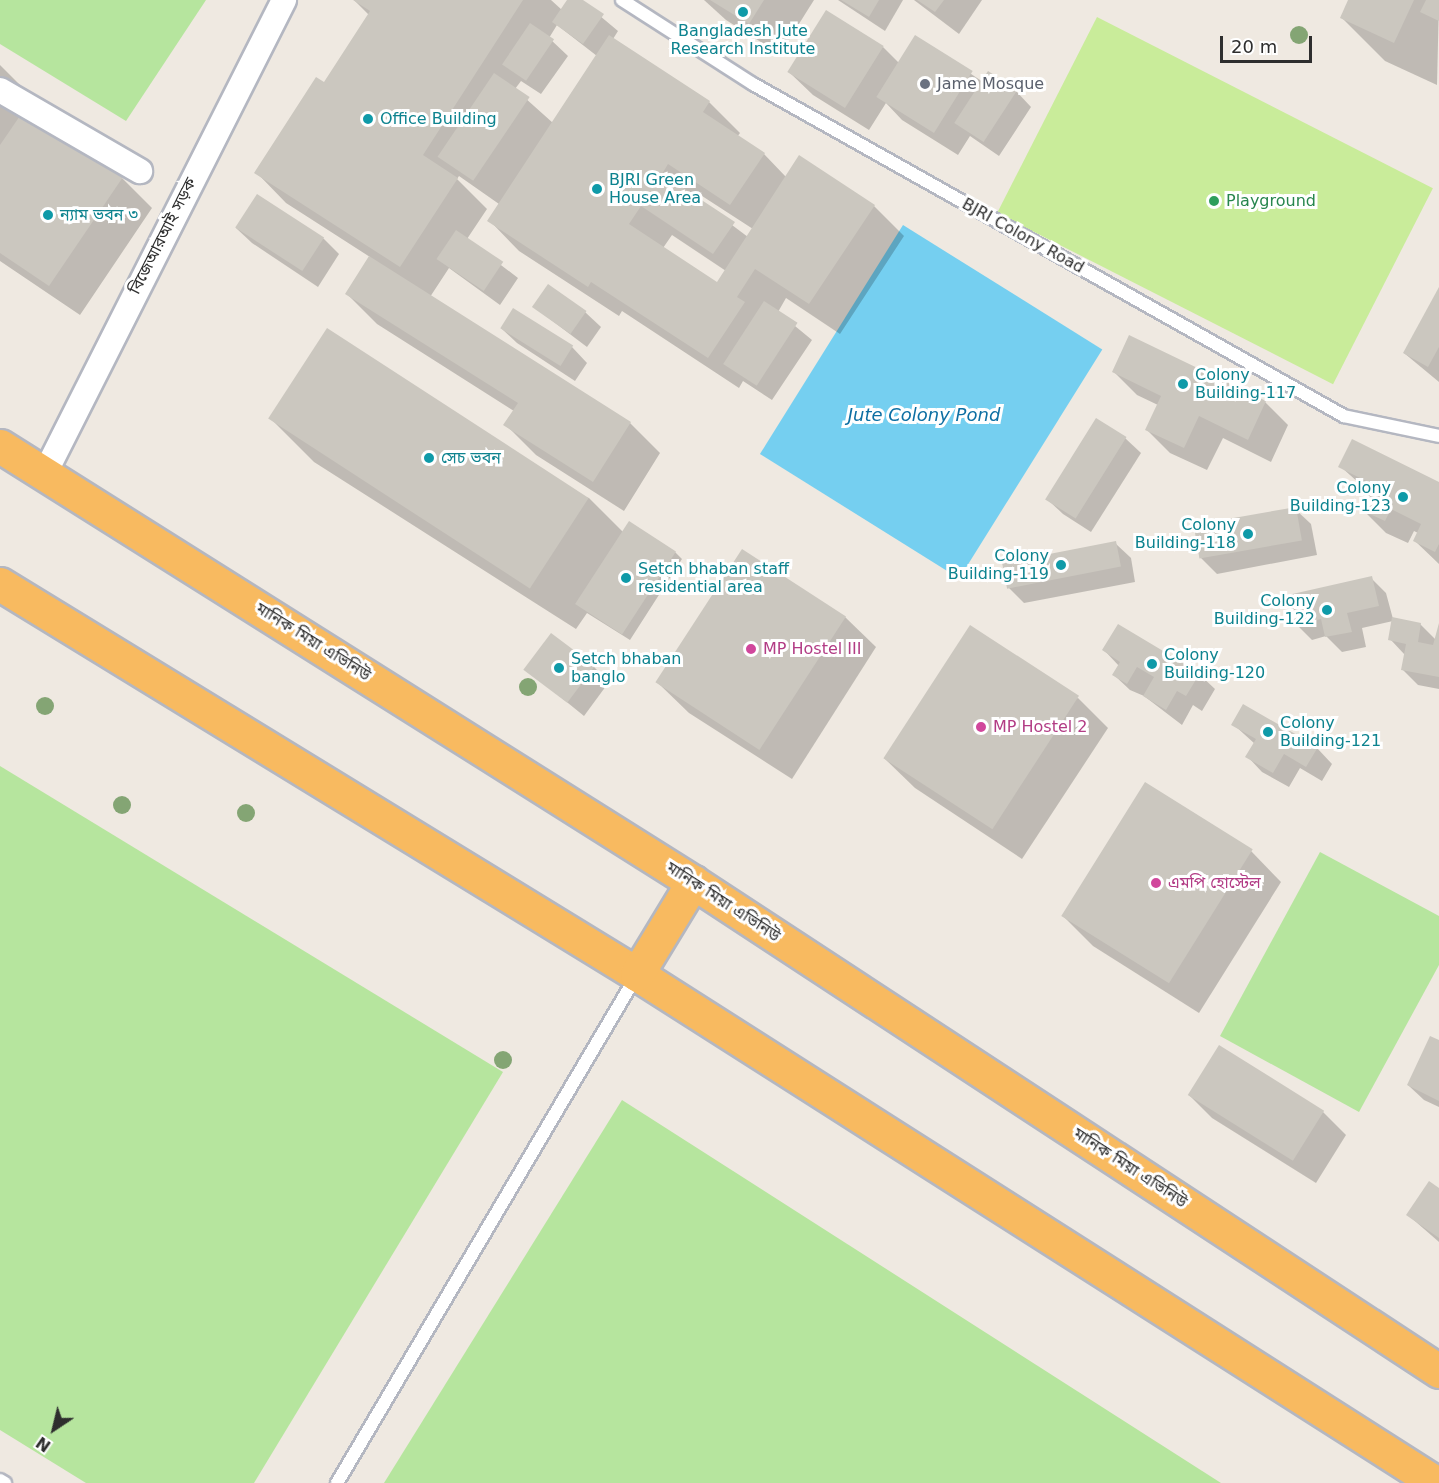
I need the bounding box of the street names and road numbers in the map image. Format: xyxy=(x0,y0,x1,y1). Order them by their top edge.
street label: বিজেআরআই সড়ক xyxy=(125,175,201,297)
street label: BJRI Colony Road xyxy=(959,194,1087,278)
street label: মানিক মিয়া এভিনিউ xyxy=(252,599,374,685)
street label: মানিক মিয়া এভিনিউ xyxy=(663,858,783,946)
street label: মানিক মিয়া এভিনিউ xyxy=(1070,1124,1190,1212)

